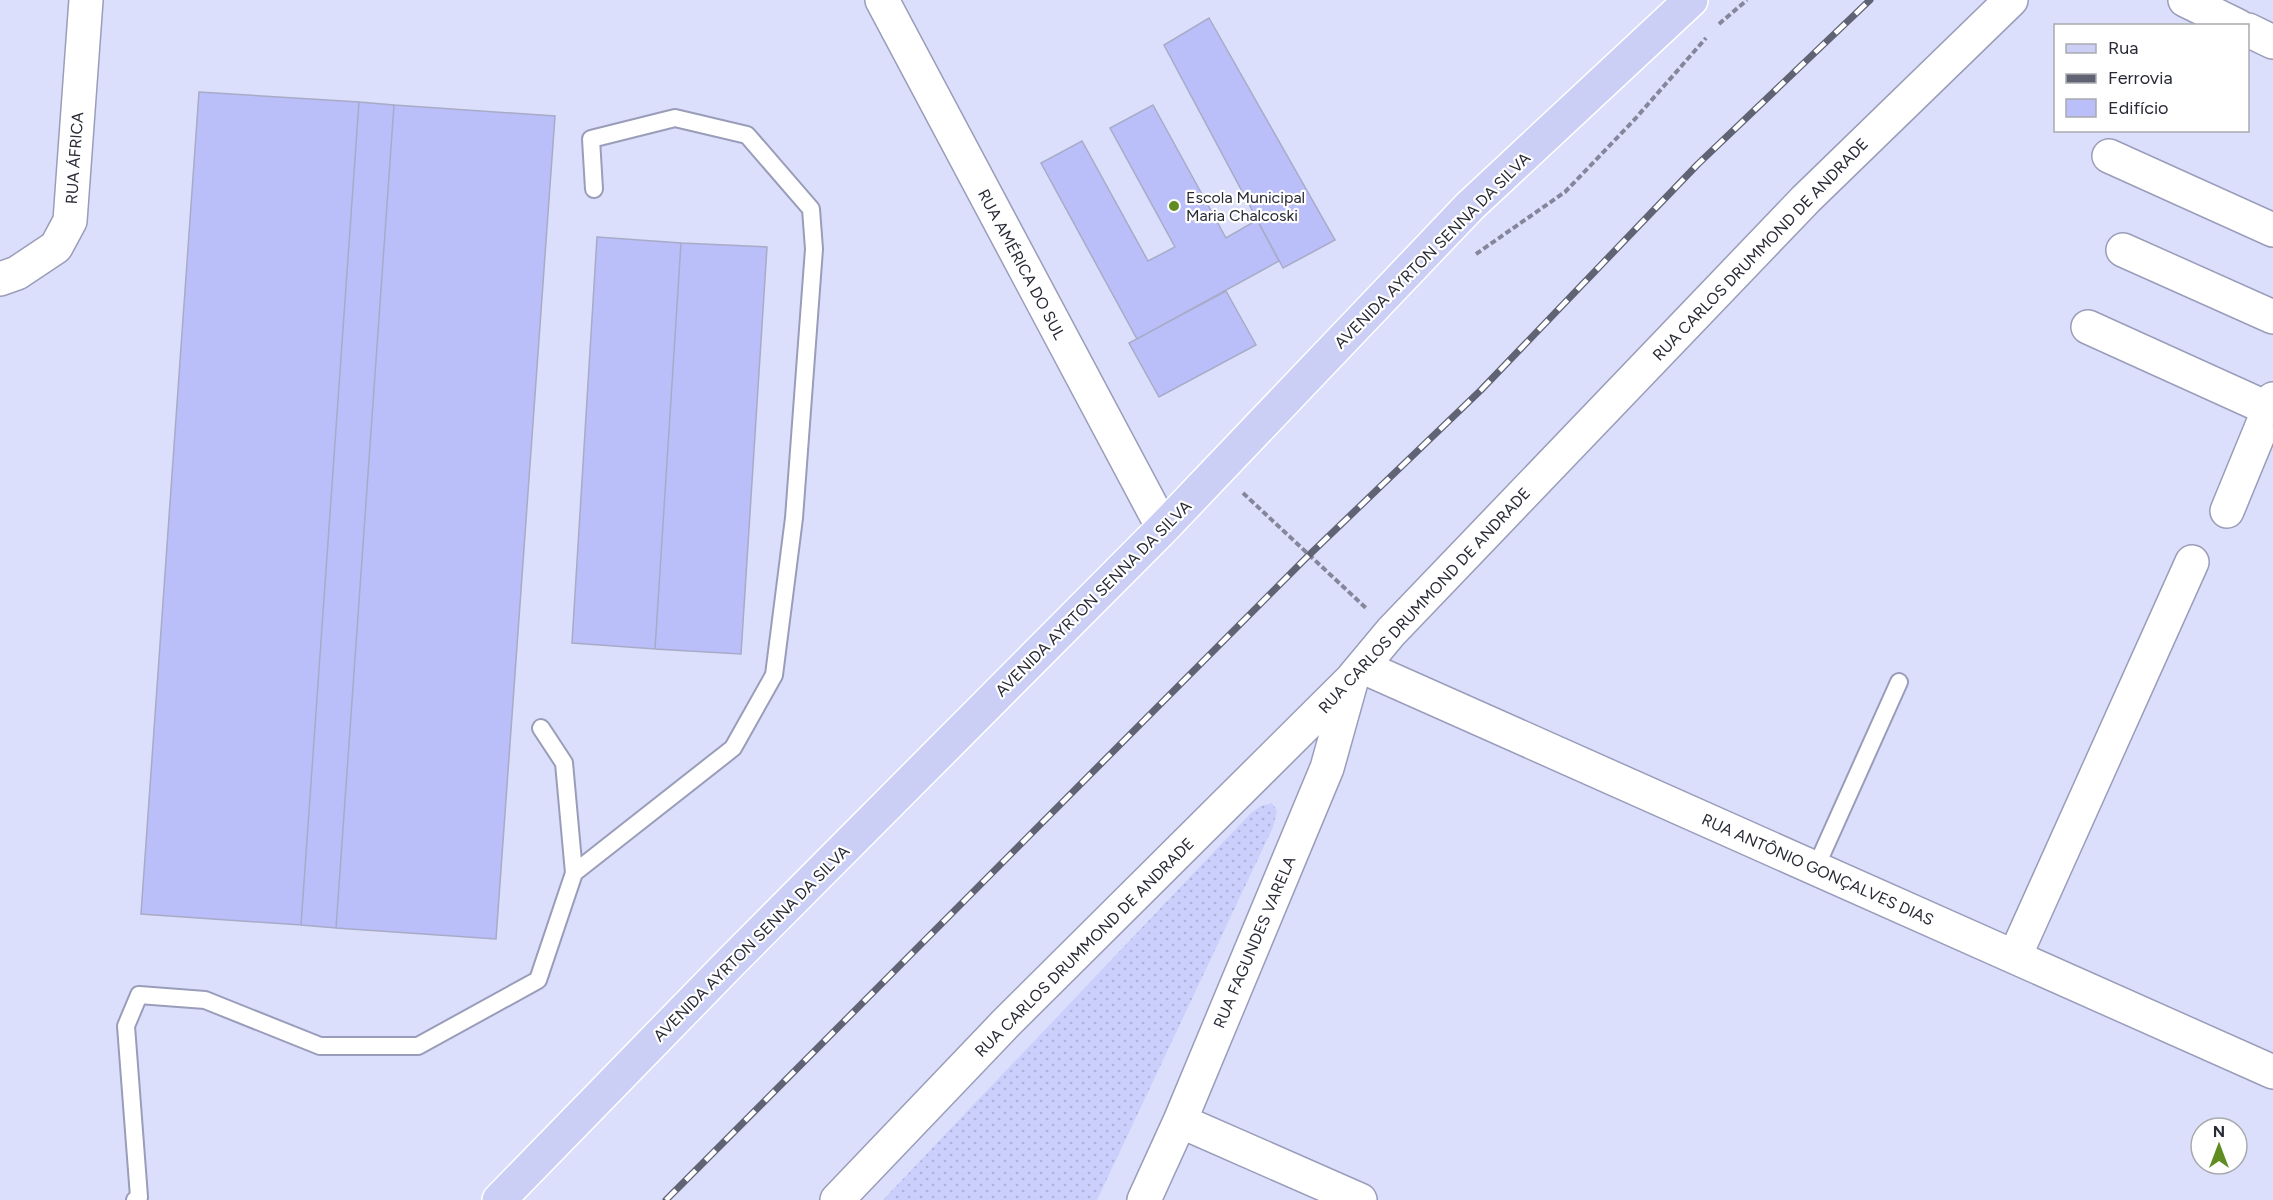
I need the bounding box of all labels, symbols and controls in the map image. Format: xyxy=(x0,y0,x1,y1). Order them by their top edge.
legend xyxy=(2054,24,2249,132)
text: Rua xyxy=(2108,37,2139,59)
text: Ferrovia xyxy=(2108,67,2173,89)
text: Edifício xyxy=(2108,97,2169,119)
street label: RUA ÁFRICA xyxy=(62,111,87,205)
street label: RUA CARLOS DRUMMOND DE ANDRADE xyxy=(1649,134,1872,365)
street label: AVENIDA AYRTON SENNA DA SILVA xyxy=(1330,148,1534,352)
street label: RUA AMÉRICA DO SUL xyxy=(974,186,1070,343)
place label: Escola Municipal Maria Chalcoski xyxy=(1186,188,1305,225)
marker: Escola Municipal Maria Chalcoski xyxy=(1167,199,1181,213)
street label: RUA CARLOS DRUMMOND DE ANDRADE xyxy=(1314,483,1534,717)
street label: AVENIDA AYRTON SENNA DA SILVA xyxy=(991,496,1195,700)
street label: RUA ANTÔNIO GONÇALVES DIAS xyxy=(1699,810,1937,929)
street label: RUA CARLOS DRUMMOND DE ANDRADE xyxy=(971,834,1198,1061)
street label: AVENIDA AYRTON SENNA DA SILVA xyxy=(649,841,853,1045)
street label: RUA FAGUNDES VARELA xyxy=(1210,853,1299,1031)
north arrow xyxy=(2189,1116,2249,1176)
text: N xyxy=(2213,1122,2225,1141)

